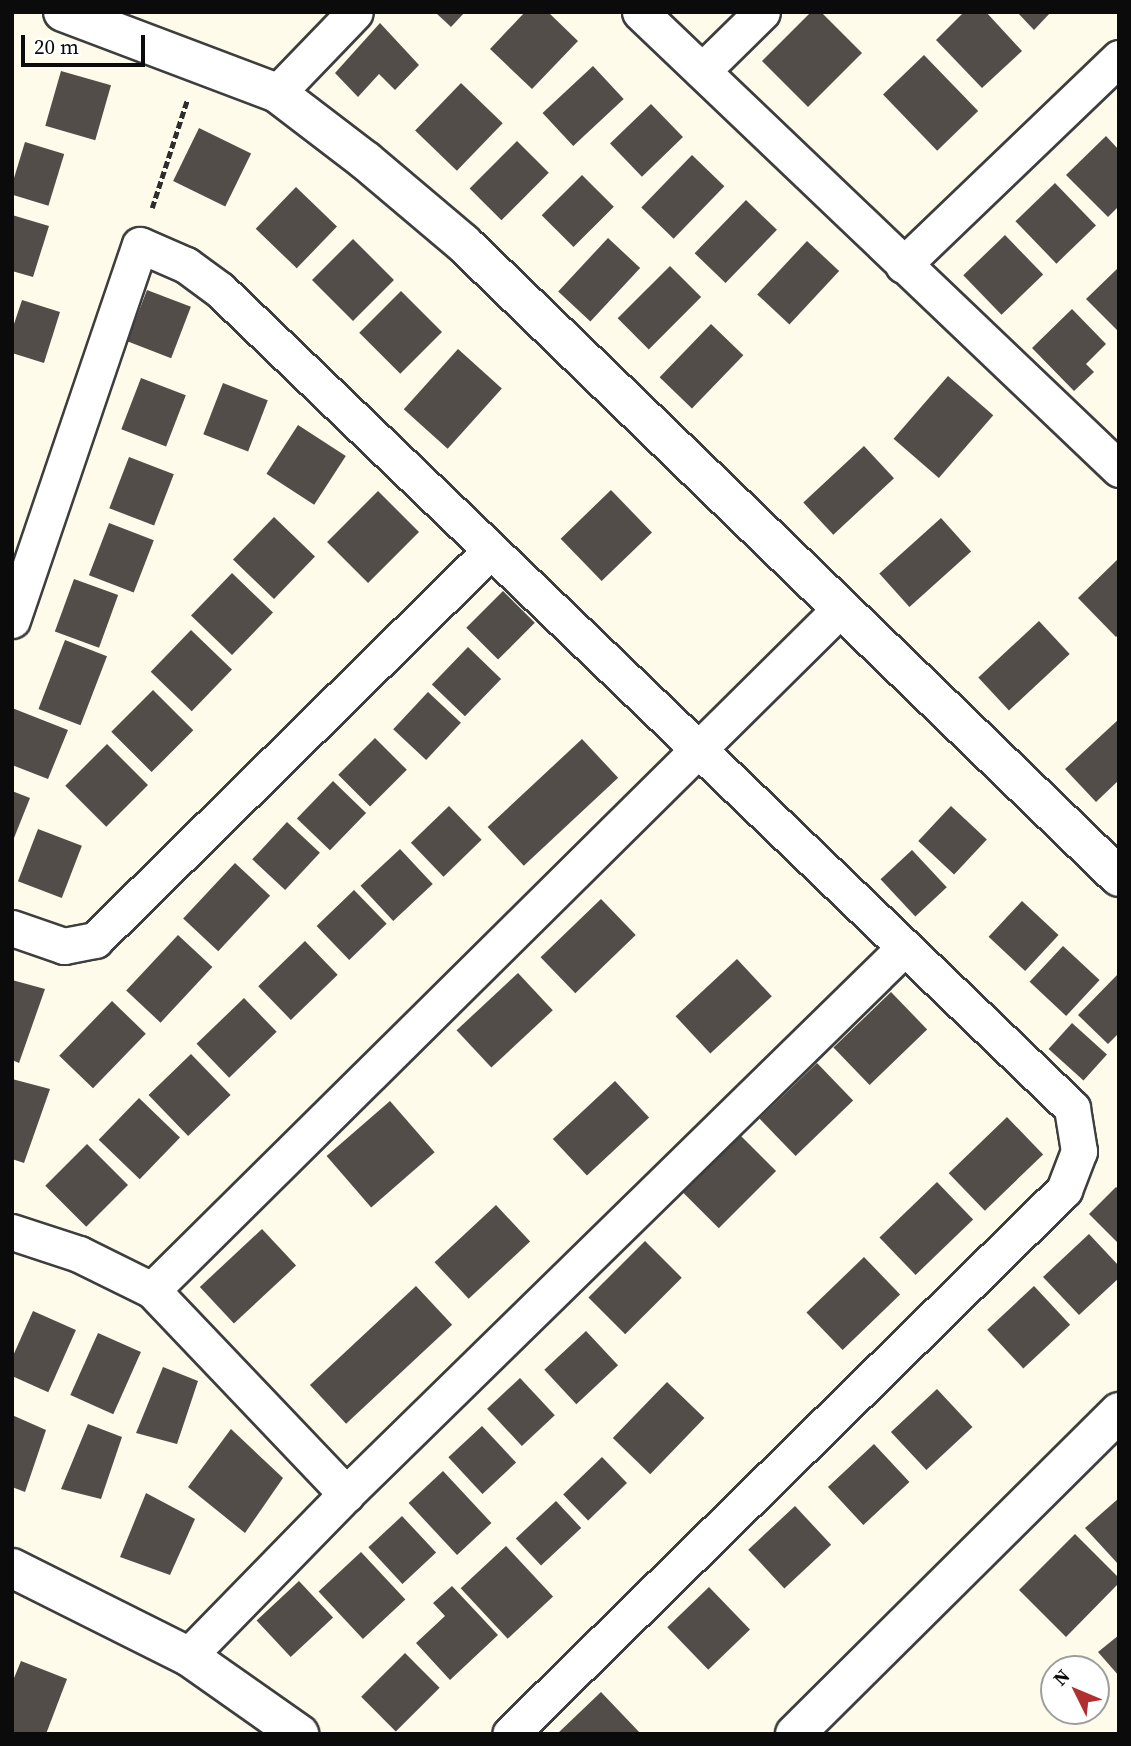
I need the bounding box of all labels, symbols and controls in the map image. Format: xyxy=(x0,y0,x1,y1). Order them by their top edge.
scale bar xyxy=(24,21,149,65)
text: 20 m xyxy=(34,32,79,61)
north arrow xyxy=(1040,1655,1110,1725)
text: N xyxy=(1047,1663,1075,1691)

